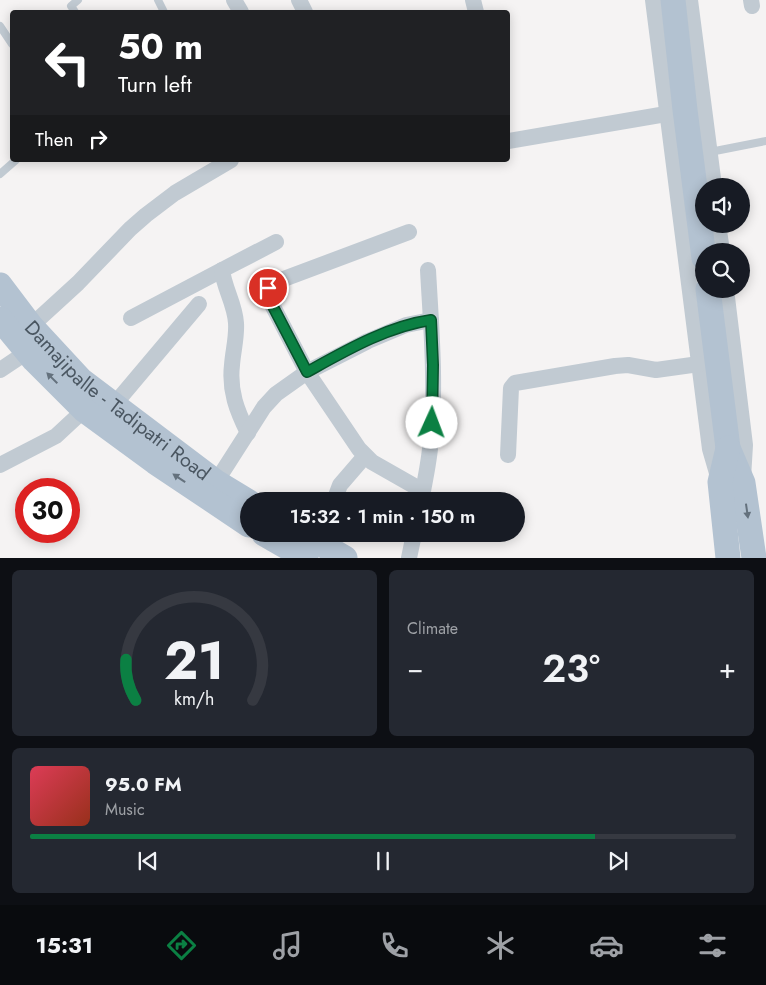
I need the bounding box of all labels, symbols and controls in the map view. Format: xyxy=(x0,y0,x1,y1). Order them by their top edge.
text: 50 m xyxy=(118,22,203,72)
icon: left xyxy=(35,30,100,95)
text: Turn left xyxy=(118,68,192,100)
icon: right xyxy=(84,125,112,153)
text: Then xyxy=(35,126,74,153)
map controls xyxy=(695,178,750,298)
button: sound xyxy=(695,178,750,233)
button: search xyxy=(695,243,750,298)
pin xyxy=(247,267,289,309)
icon: arrive xyxy=(254,274,282,302)
street label: Damajipalle - Tadipatri Road xyxy=(18,314,216,488)
one-way arrow xyxy=(46,372,58,384)
position arrow xyxy=(405,396,457,448)
one-way arrow xyxy=(173,473,186,483)
speed limit sign: 30 xyxy=(15,478,80,543)
text: 15:32 · 1 min · 150 m xyxy=(290,503,475,530)
one-way arrow xyxy=(743,504,751,520)
text: Climate xyxy=(407,617,458,640)
text: 21 xyxy=(164,623,225,699)
text: 23° xyxy=(542,641,600,696)
text: − xyxy=(407,648,424,689)
text: + xyxy=(719,648,736,689)
text: km/h xyxy=(174,686,215,712)
text: 95.0 FM xyxy=(105,771,182,798)
text: Music xyxy=(105,798,145,821)
icon: previous xyxy=(134,847,162,875)
icon: pause xyxy=(369,847,397,875)
icon: next xyxy=(604,847,632,875)
icon: directions xyxy=(164,928,199,963)
icon: music xyxy=(270,928,305,963)
icon: phone xyxy=(377,928,412,963)
icon: climate xyxy=(483,928,518,963)
icon: car xyxy=(589,928,624,963)
icon: filters xyxy=(695,928,730,963)
text: 15:31 xyxy=(36,929,93,961)

